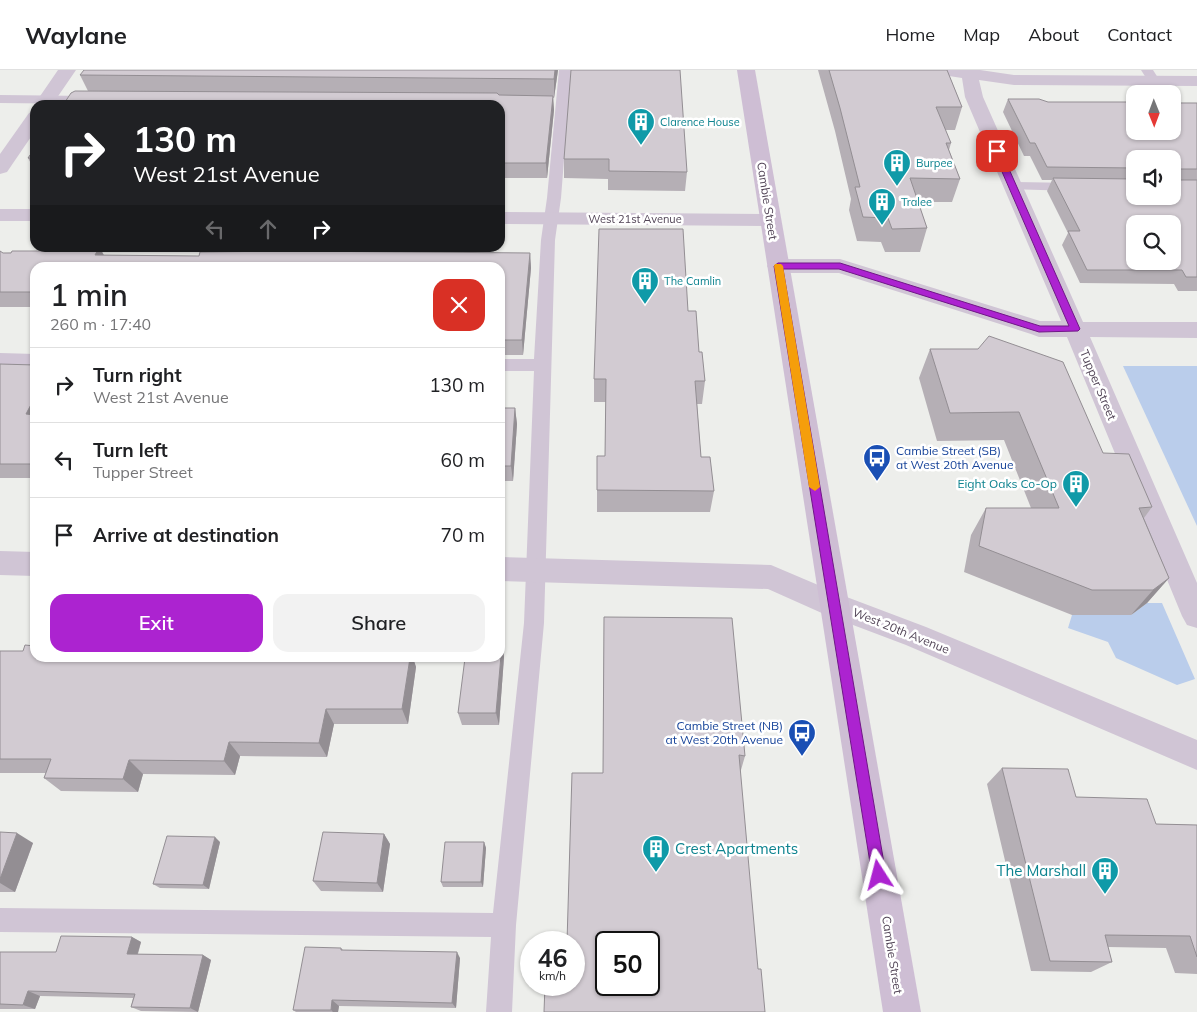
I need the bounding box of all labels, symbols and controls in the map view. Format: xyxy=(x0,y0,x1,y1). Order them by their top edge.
text: Waylane xyxy=(25,20,127,50)
text: Home xyxy=(885,23,935,46)
text: Map xyxy=(963,23,1000,46)
text: About xyxy=(1028,23,1079,46)
text: Contact xyxy=(1107,23,1172,46)
north arrow xyxy=(1126,85,1181,140)
map controls xyxy=(1126,85,1181,270)
building icon: Clarence House xyxy=(626,107,656,146)
place label: Clarence House xyxy=(660,115,740,129)
text: 130 m xyxy=(133,117,237,161)
icon: right xyxy=(50,120,115,185)
pin xyxy=(976,130,1018,172)
icon: arrive xyxy=(983,137,1011,165)
building icon: Burpee xyxy=(882,148,912,187)
button: sound xyxy=(1126,150,1181,205)
place label: Burpee xyxy=(916,156,952,170)
text: West 21st Avenue xyxy=(133,160,320,188)
street label: Cambie Street xyxy=(754,161,781,241)
building icon: Tralee xyxy=(867,187,897,226)
place label: Tralee xyxy=(901,195,932,209)
street label: West 21st Avenue xyxy=(588,212,682,226)
icon: left xyxy=(201,215,229,243)
icon: ahead xyxy=(254,215,282,243)
icon: right xyxy=(307,215,335,243)
button: search xyxy=(1126,215,1181,270)
building icon: The Camlin xyxy=(630,266,660,305)
place label: The Camlin xyxy=(664,274,721,288)
text: 1 min xyxy=(50,276,128,314)
button: close xyxy=(433,279,485,331)
text: 260 m · 17:40 xyxy=(50,314,151,334)
street label: Tupper Street xyxy=(1077,347,1120,422)
text: Turn right xyxy=(93,363,182,387)
icon: right xyxy=(50,371,78,399)
text: 130 m xyxy=(429,373,485,397)
text: West 21st Avenue xyxy=(93,387,229,407)
text: Turn left xyxy=(93,438,168,462)
bus stop icon: Cambie Street (SB) at West 20th Avenue xyxy=(862,443,892,482)
place label: Cambie Street (SB) at West 20th Avenue xyxy=(896,443,1014,472)
icon: left xyxy=(50,446,78,474)
text: 60 m xyxy=(441,448,485,472)
text: Tupper Street xyxy=(93,462,193,482)
building icon: Eight Oaks Co-Op xyxy=(1061,469,1091,508)
place label: Eight Oaks Co-Op xyxy=(957,476,1057,491)
icon: arrive xyxy=(50,521,78,549)
text: Arrive at destination xyxy=(93,523,279,547)
text: 70 m xyxy=(441,523,485,547)
button: Exit xyxy=(50,594,263,652)
button: Share xyxy=(273,594,485,652)
street label: West 20th Avenue xyxy=(851,604,952,657)
place label: Cambie Street (NB) at West 20th Avenue xyxy=(666,718,783,747)
bus stop icon: Cambie Street (NB) at West 20th Avenue xyxy=(787,718,817,757)
building icon: Crest Apartments xyxy=(641,834,671,873)
place label: Crest Apartments xyxy=(675,839,798,858)
position arrow xyxy=(852,848,904,900)
building icon: The Marshall xyxy=(1090,856,1120,895)
place label: The Marshall xyxy=(996,861,1086,880)
street label: Cambie Street xyxy=(879,915,906,995)
speed limit sign: 50 xyxy=(595,931,660,996)
text: 46 xyxy=(537,942,568,973)
text: km/h xyxy=(539,968,566,983)

